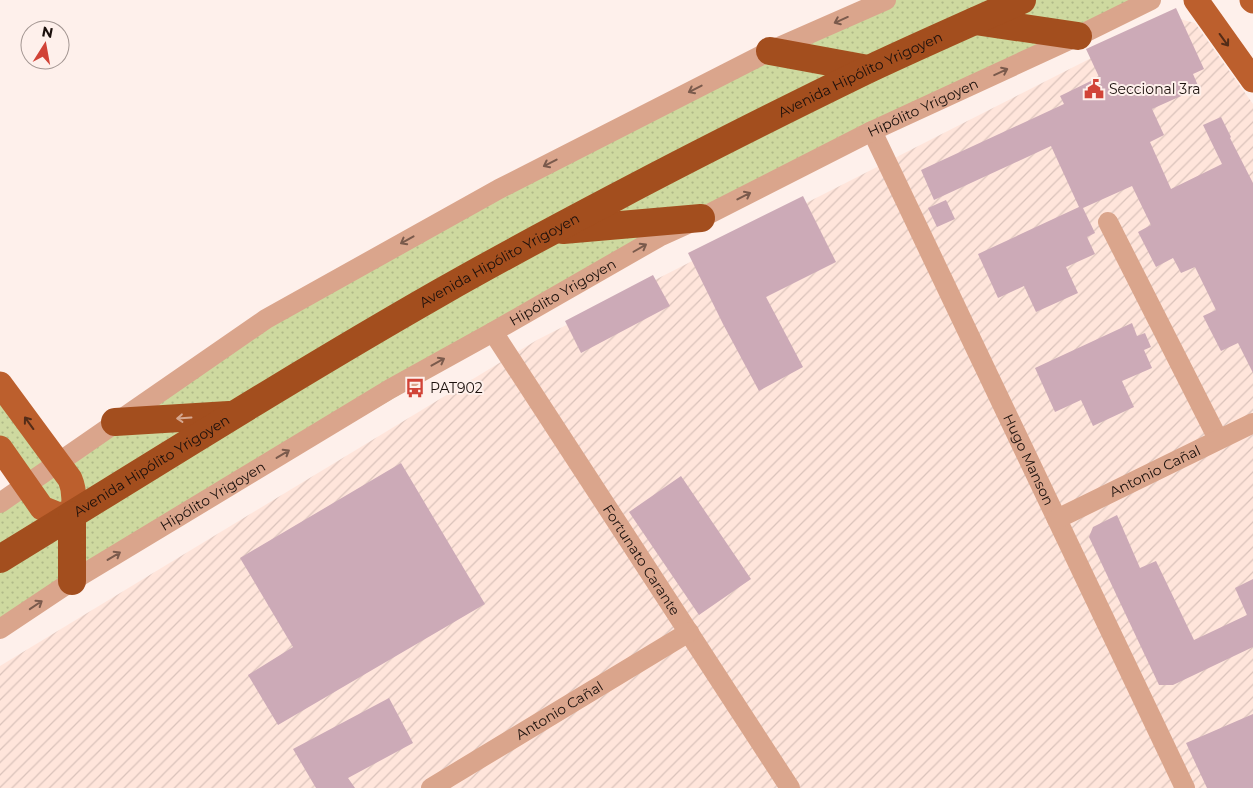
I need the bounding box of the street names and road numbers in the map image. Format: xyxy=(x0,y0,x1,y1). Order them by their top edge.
street label: Avenida Hipólito Yrigoyen xyxy=(775,28,945,122)
street label: Hipólito Yrigoyen xyxy=(866,74,982,140)
street label: Avenida Hipólito Yrigoyen xyxy=(417,209,583,311)
street label: Hipólito Yrigoyen xyxy=(507,255,619,329)
street label: Avenida Hipólito Yrigoyen xyxy=(70,410,232,520)
street label: Hugo Manson xyxy=(999,411,1058,508)
street label: Antonio Cañal xyxy=(1106,441,1203,501)
street label: Hipólito Yrigoyen xyxy=(157,458,269,534)
street label: Fortunato Carante xyxy=(599,501,684,619)
street label: Antonio Cañal xyxy=(512,677,606,744)

